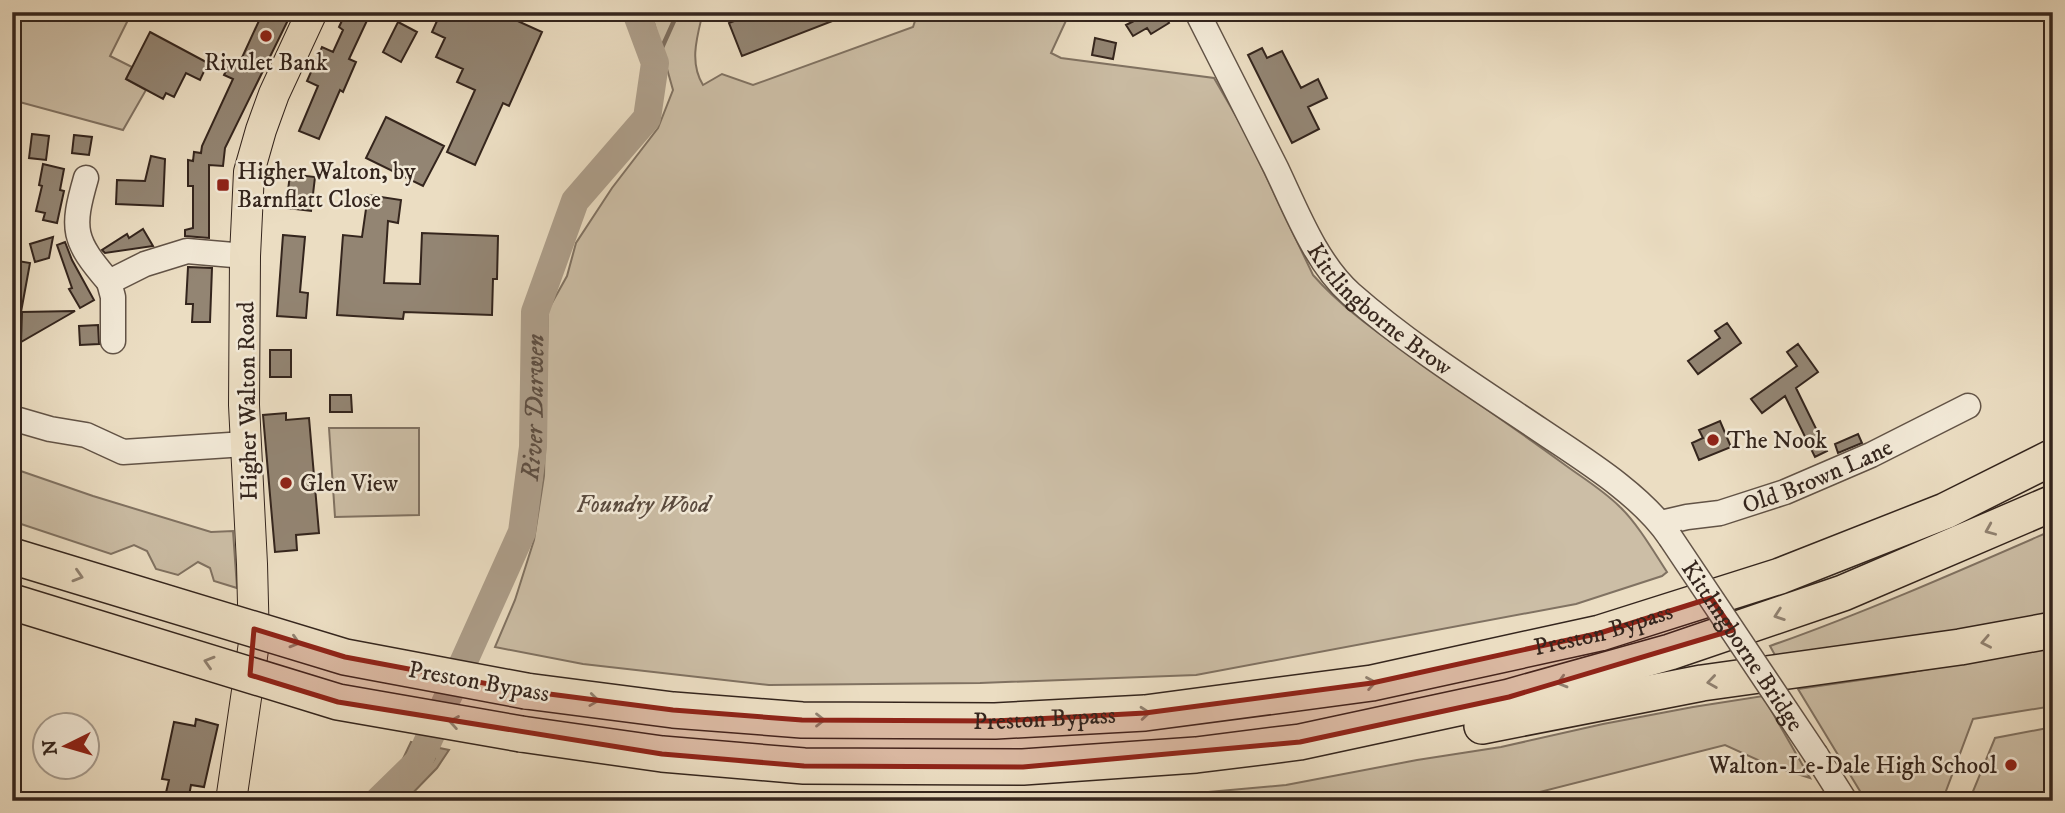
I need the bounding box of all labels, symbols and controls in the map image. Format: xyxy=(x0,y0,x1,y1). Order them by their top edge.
marker: Rivulet Bank xyxy=(258,28,274,44)
place label: Rivulet Bank xyxy=(204,48,328,78)
place label: Higher Walton, by Barnflatt Close xyxy=(237,157,416,215)
marker: Higher Walton, by Barnflatt Close xyxy=(215,177,231,193)
street label: Kittlingborne Brow xyxy=(1300,238,1459,383)
street label: Higher Walton Road xyxy=(231,301,265,501)
water label: River Darwen xyxy=(514,334,553,483)
place label: The Nook xyxy=(1727,426,1827,456)
marker: The Nook xyxy=(1705,432,1721,448)
street label: Old Brown Lane xyxy=(1739,433,1898,521)
place label: Glen View xyxy=(300,469,399,499)
marker: Glen View xyxy=(278,475,294,491)
park label: Foundry Wood xyxy=(576,490,713,520)
one-way arrow xyxy=(1985,522,1997,536)
street label: Kittlingborne Bridge xyxy=(1674,555,1810,738)
one-way arrow xyxy=(71,567,83,582)
street label: Preston Bypass xyxy=(1531,597,1676,663)
one-way arrow xyxy=(1773,607,1786,621)
one-way arrow xyxy=(289,633,301,648)
one-way arrow xyxy=(1980,634,1992,649)
street label: Preston Bypass xyxy=(406,655,552,709)
one-way arrow xyxy=(204,656,216,671)
one-way arrow xyxy=(1556,674,1568,689)
one-way arrow xyxy=(1706,674,1718,689)
one-way arrow xyxy=(1365,676,1377,691)
one-way arrow xyxy=(588,692,599,707)
street label: Preston Bypass xyxy=(973,701,1116,737)
one-way arrow xyxy=(1139,705,1151,720)
north arrow xyxy=(32,712,102,782)
one-way arrow xyxy=(815,712,826,728)
one-way arrow xyxy=(448,716,460,731)
text: N xyxy=(38,738,63,756)
place label: Walton-Le-Dale High School xyxy=(1708,751,1998,781)
marker: Walton-Le-Dale High School xyxy=(2003,757,2019,773)

